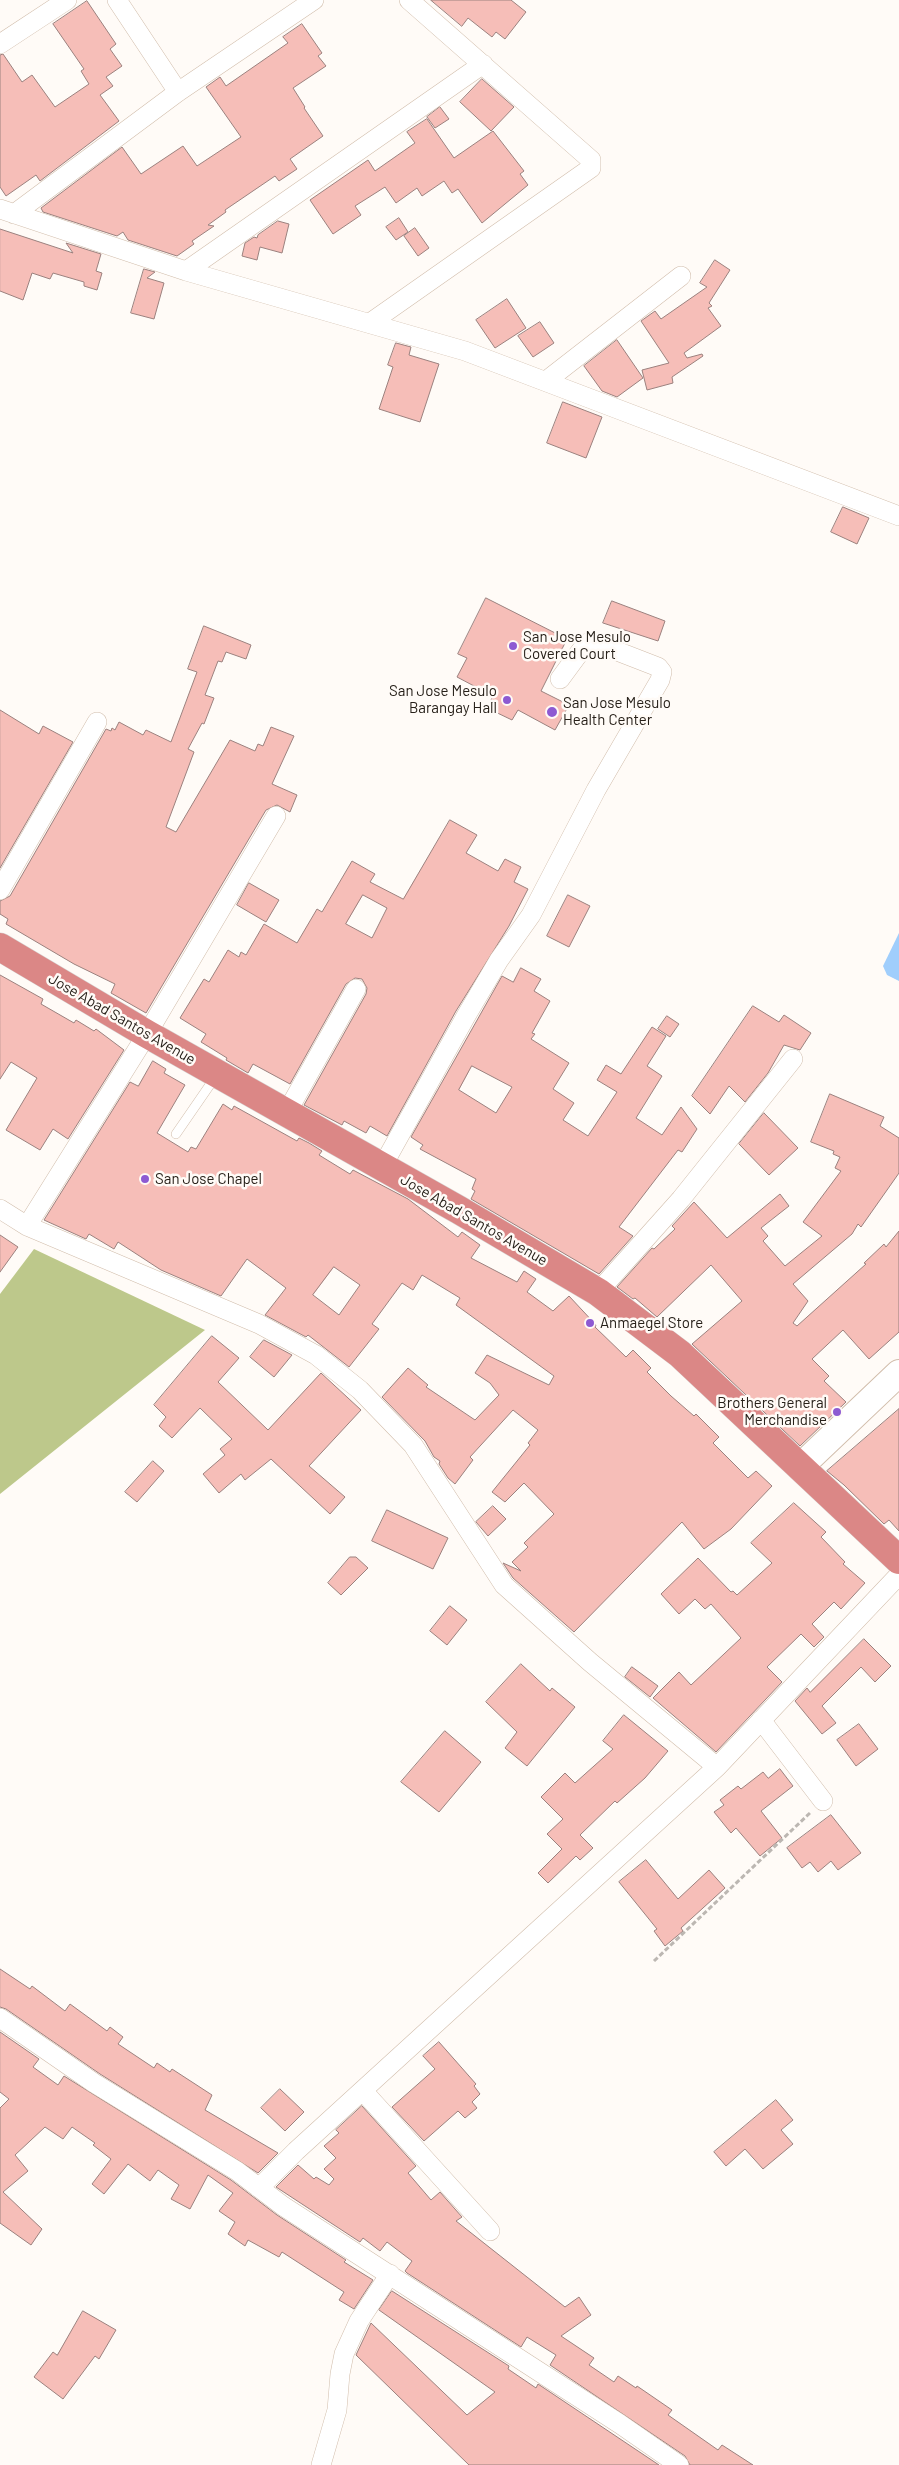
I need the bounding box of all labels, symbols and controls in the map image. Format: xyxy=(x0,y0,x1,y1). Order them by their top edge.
place label: San Jose Mesulo Covered Court xyxy=(523,628,631,663)
marker: San Jose Mesulo Covered Court xyxy=(507,640,519,652)
place label: San Jose Mesulo Barangay Hall xyxy=(389,682,497,717)
marker: San Jose Mesulo Barangay Hall xyxy=(501,694,513,706)
place label: San Jose Mesulo Health Center xyxy=(563,694,671,729)
marker: San Jose Mesulo Health Center xyxy=(545,705,559,719)
street label: Jose Abad Santos Avenue xyxy=(45,969,199,1069)
place label: San Jose Chapel xyxy=(155,1170,262,1188)
street label: Jose Abad Santos Avenue xyxy=(397,1170,551,1270)
marker: San Jose Chapel xyxy=(139,1173,151,1185)
place label: Anmaegel Store xyxy=(600,1314,703,1332)
marker: Anmaegel Store xyxy=(584,1317,596,1329)
place label: Brothers General Merchandise xyxy=(717,1394,827,1429)
marker: Brothers General Merchandise xyxy=(831,1406,843,1418)

